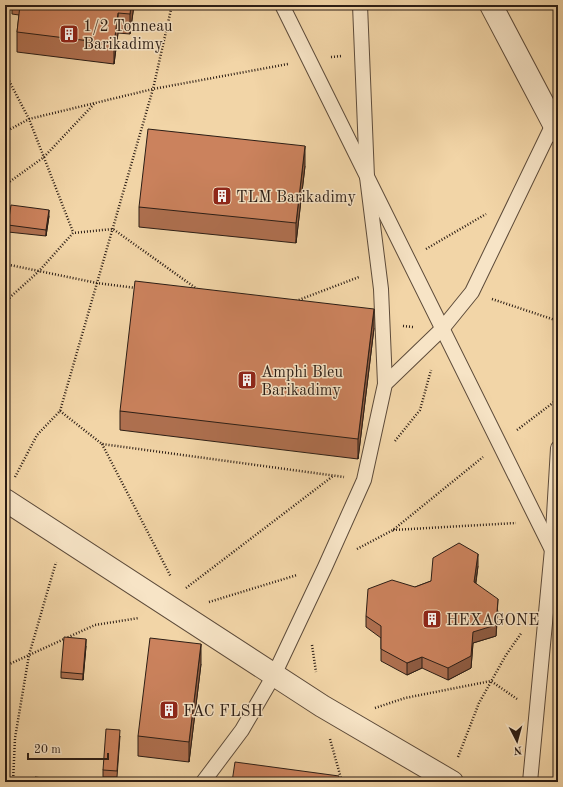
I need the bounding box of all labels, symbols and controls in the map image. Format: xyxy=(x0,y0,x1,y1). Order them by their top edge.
place label: 1/2 Tonneau Barikadimy xyxy=(83,19,173,53)
building icon: 1/2 Tonneau Barikadimy xyxy=(58,23,80,45)
building icon: TLM Barikadimy xyxy=(211,185,233,207)
place label: TLM Barikadimy xyxy=(236,190,356,206)
place label: Amphi Bleu Barikadimy xyxy=(261,365,343,399)
building icon: Amphi Bleu Barikadimy xyxy=(236,369,258,391)
building icon: HEXAGONE xyxy=(421,608,443,630)
place label: HEXAGONE xyxy=(446,613,539,629)
building icon: FAC FLSH xyxy=(158,699,180,721)
place label: FAC FLSH xyxy=(183,704,263,720)
north arrow xyxy=(497,721,537,761)
scale bar xyxy=(28,735,108,761)
text: 20 m xyxy=(34,744,61,756)
text: N xyxy=(513,744,523,755)

